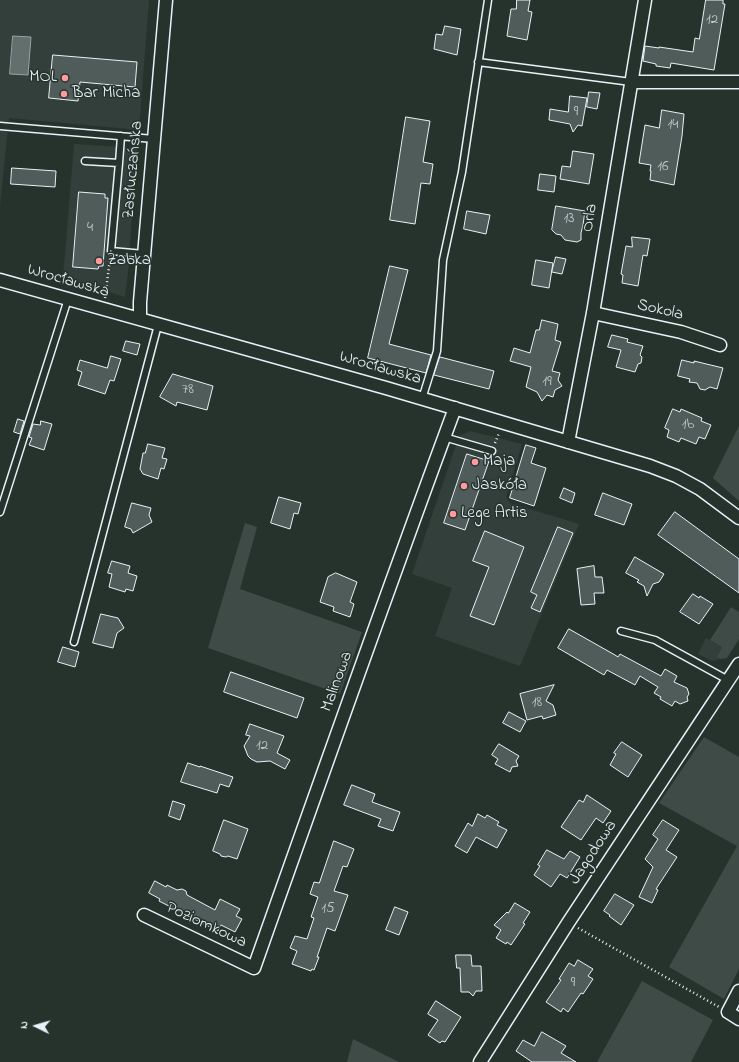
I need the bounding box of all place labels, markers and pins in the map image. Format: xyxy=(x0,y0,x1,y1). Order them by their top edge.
place label: MOL xyxy=(29,68,57,88)
marker: MOL xyxy=(60,73,70,83)
place label: Bar Micha xyxy=(72,84,140,104)
marker: Bar Micha xyxy=(59,89,69,99)
place label: Żabka xyxy=(107,251,151,271)
marker: Żabka xyxy=(94,256,104,266)
place label: Maja xyxy=(483,452,515,472)
marker: Maja xyxy=(470,457,480,467)
place label: Jaskóła xyxy=(472,476,527,496)
marker: Jaskóła xyxy=(459,481,469,491)
place label: Lege Artis xyxy=(461,504,528,524)
marker: Lege Artis xyxy=(448,509,458,519)

